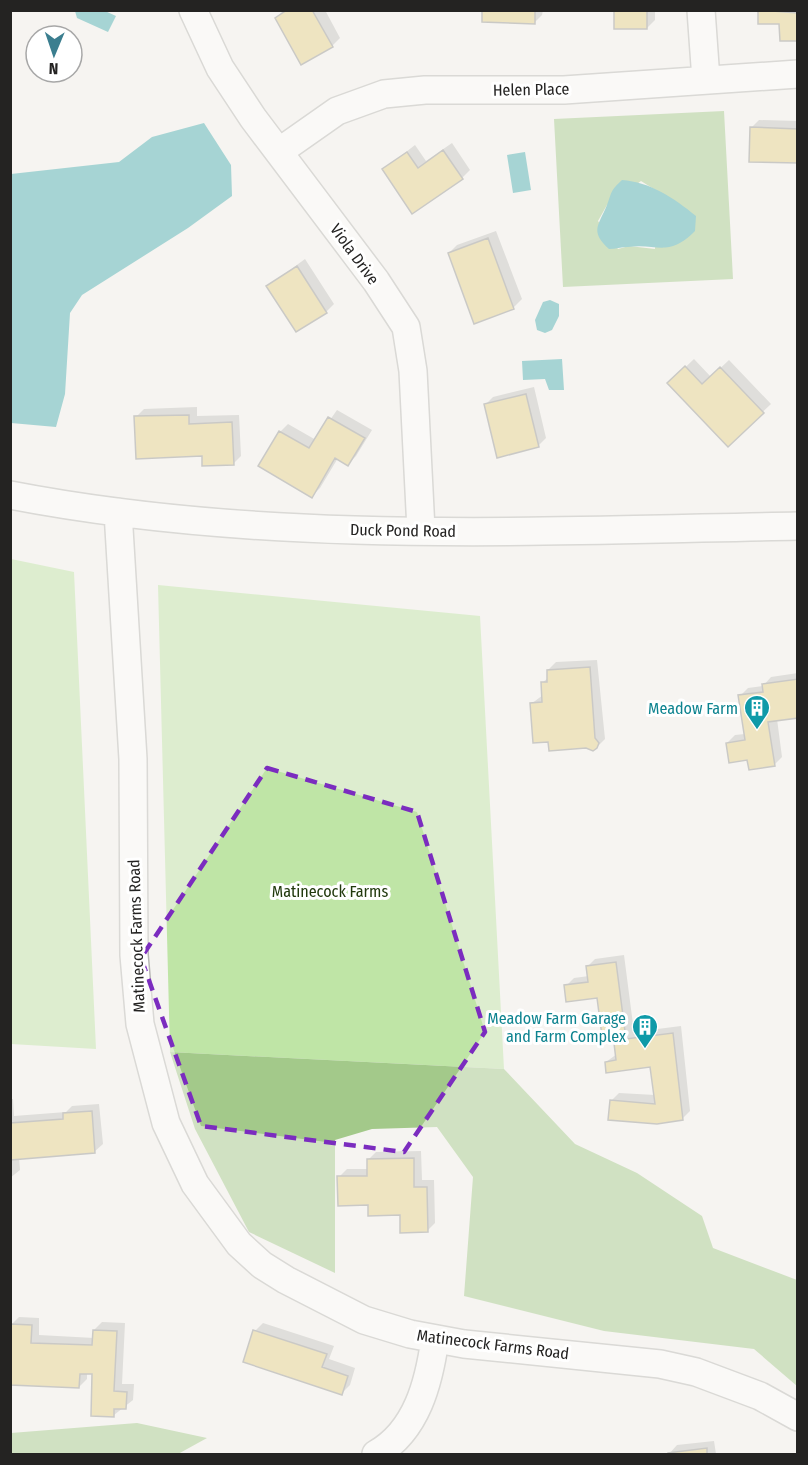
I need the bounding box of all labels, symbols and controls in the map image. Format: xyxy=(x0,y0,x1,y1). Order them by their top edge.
north arrow xyxy=(24,24,84,84)
text: N xyxy=(48,59,59,78)
street label: Helen Place xyxy=(493,79,570,100)
street label: Viola Drive xyxy=(326,220,383,288)
street label: Duck Pond Road xyxy=(350,520,456,541)
building icon: Meadow Farm xyxy=(742,693,772,731)
place label: Meadow Farm xyxy=(648,699,738,718)
street label: Matinecock Farms Road xyxy=(124,859,149,1013)
park label: Matinecock Farms xyxy=(272,882,388,901)
place label: Meadow Farm Garage and Farm Complex xyxy=(487,1009,626,1046)
building icon: Meadow Farm Garage and Farm Complex xyxy=(630,1012,660,1050)
street label: Matinecock Farms Road xyxy=(416,1326,570,1363)

